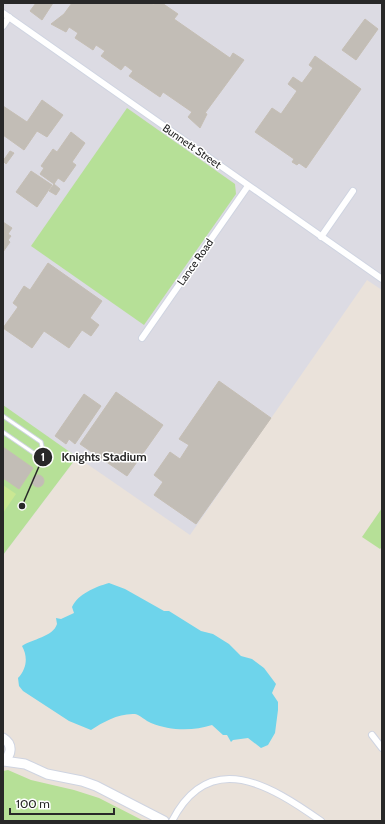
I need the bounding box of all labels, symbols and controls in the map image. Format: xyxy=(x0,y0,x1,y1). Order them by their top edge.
street label: Bunnett Street xyxy=(160,121,224,172)
street label: Lance Road xyxy=(174,236,216,288)
callout: Knights Stadium xyxy=(33,445,154,469)
text: 1 xyxy=(41,449,45,464)
text: Knights Stadium xyxy=(61,449,147,464)
scale bar xyxy=(10,790,114,816)
text: 100 m xyxy=(16,796,50,811)

